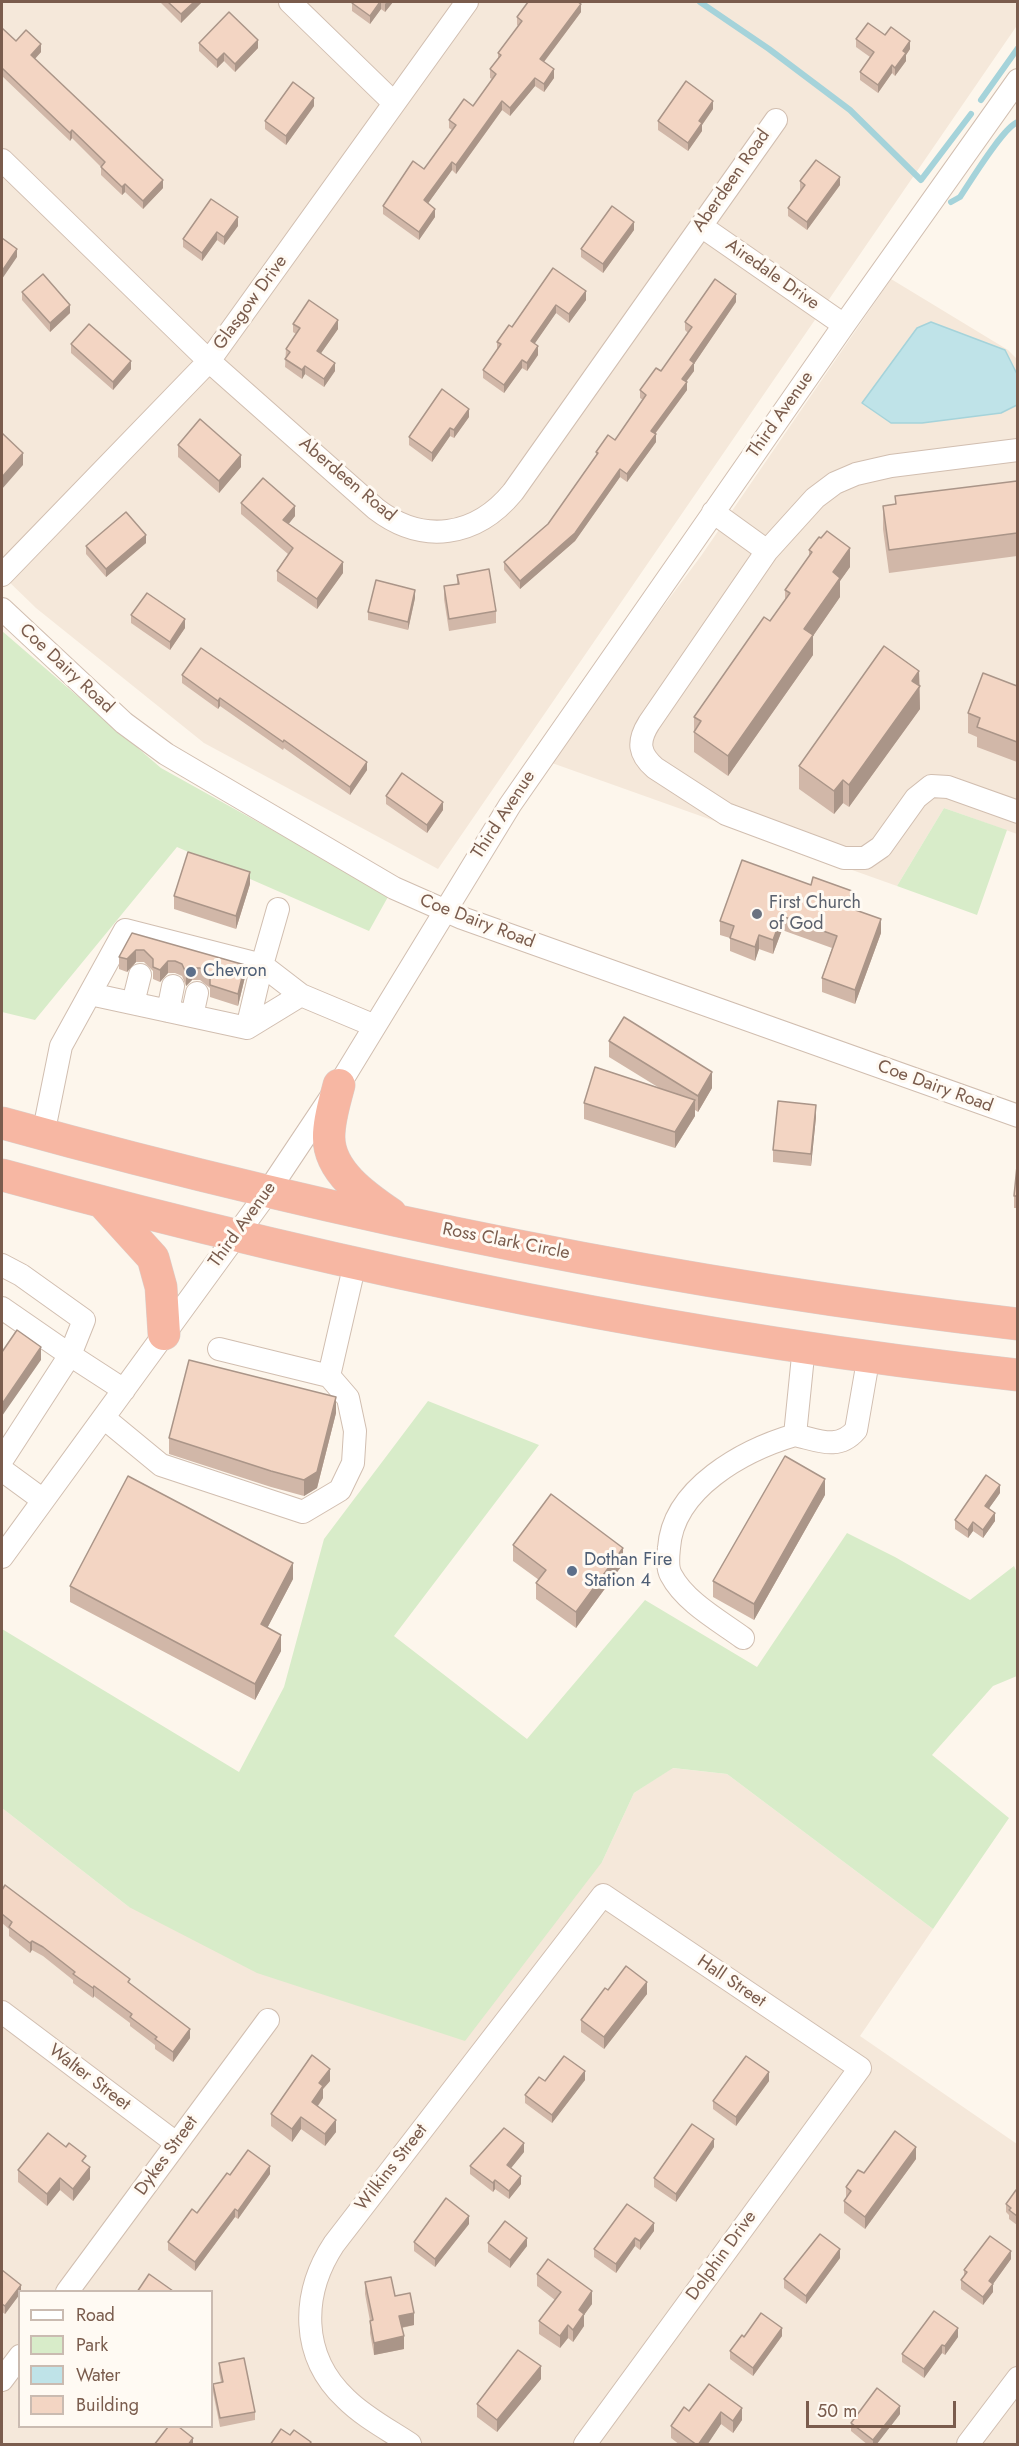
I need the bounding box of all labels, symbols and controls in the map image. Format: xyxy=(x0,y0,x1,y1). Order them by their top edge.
street label: Aberdeen Road xyxy=(689,126,775,236)
street label: Airedale Drive xyxy=(721,235,823,315)
street label: Glasgow Drive xyxy=(210,252,292,354)
street label: Third Avenue xyxy=(743,368,819,462)
street label: Aberdeen Road xyxy=(294,433,400,527)
street label: Coe Dairy Road xyxy=(14,620,118,718)
street label: Third Avenue xyxy=(468,767,540,863)
street label: Coe Dairy Road xyxy=(417,890,537,954)
place label: First Church of God xyxy=(769,893,861,936)
marker: First Church of God xyxy=(750,907,764,921)
place label: Chevron xyxy=(203,961,267,983)
marker: Chevron xyxy=(184,965,198,979)
street label: Coe Dairy Road xyxy=(874,1056,996,1118)
street label: Third Avenue xyxy=(205,1178,281,1272)
street label: Ross Clark Circle xyxy=(440,1219,572,1265)
place label: Dothan Fire Station 4 xyxy=(584,1550,672,1592)
marker: Dothan Fire Station 4 xyxy=(565,1564,579,1578)
street label: Hall Street xyxy=(693,1951,769,2013)
street label: Walter Street xyxy=(44,2040,134,2116)
street label: Dykes Street xyxy=(131,2112,203,2200)
street label: Wilkins Street xyxy=(351,2120,433,2216)
street label: Dolphin Drive xyxy=(682,2207,762,2305)
legend xyxy=(18,2290,213,2428)
text: Road xyxy=(76,2302,115,2328)
text: Park xyxy=(76,2332,108,2358)
text: Water xyxy=(76,2362,120,2388)
scale bar xyxy=(809,2389,959,2427)
text: Building xyxy=(76,2392,139,2418)
text: 50 m xyxy=(817,2398,857,2424)

